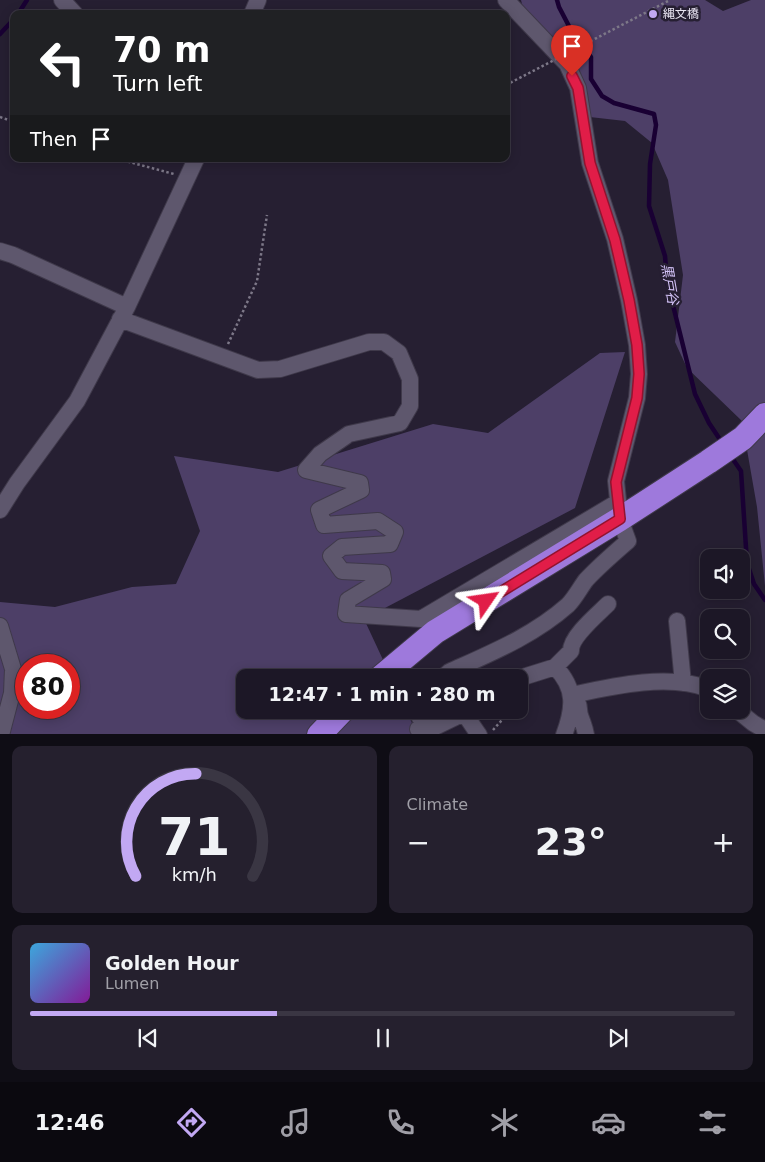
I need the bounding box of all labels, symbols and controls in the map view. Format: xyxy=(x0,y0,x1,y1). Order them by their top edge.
place label: 縄文橋 xyxy=(663,7,699,21)
marker: 縄文橋 xyxy=(647,8,659,20)
pin xyxy=(551,25,593,76)
icon: left xyxy=(30,30,95,95)
text: 70 m xyxy=(113,30,210,70)
icon: arrive xyxy=(558,32,586,60)
text: Turn left xyxy=(113,71,202,96)
icon: arrive xyxy=(87,125,115,153)
text: Then xyxy=(30,128,77,150)
water label: 黒戸谷 xyxy=(658,262,682,307)
map controls xyxy=(700,549,750,719)
button: sound xyxy=(700,549,750,599)
position arrow xyxy=(459,574,511,626)
button: search xyxy=(700,609,750,659)
speed limit sign: 80 xyxy=(15,654,80,719)
button: layers xyxy=(700,669,750,719)
text: 12:47 · 1 min · 280 m xyxy=(268,683,496,705)
text: Climate xyxy=(407,795,468,814)
text: 71 xyxy=(158,807,230,867)
text: 23° xyxy=(535,820,607,864)
text: − xyxy=(407,826,430,859)
text: + xyxy=(712,826,735,859)
text: km/h xyxy=(172,864,217,885)
text: Golden Hour xyxy=(105,952,239,974)
text: Lumen xyxy=(105,974,159,993)
icon: previous xyxy=(134,1024,162,1052)
icon: pause xyxy=(369,1024,397,1052)
icon: next xyxy=(604,1024,632,1052)
icon: directions xyxy=(174,1105,209,1140)
icon: music xyxy=(278,1105,313,1140)
icon: phone xyxy=(383,1105,418,1140)
icon: climate xyxy=(487,1105,522,1140)
icon: car xyxy=(591,1105,626,1140)
icon: filters xyxy=(695,1105,730,1140)
text: 12:46 xyxy=(35,1110,105,1135)

